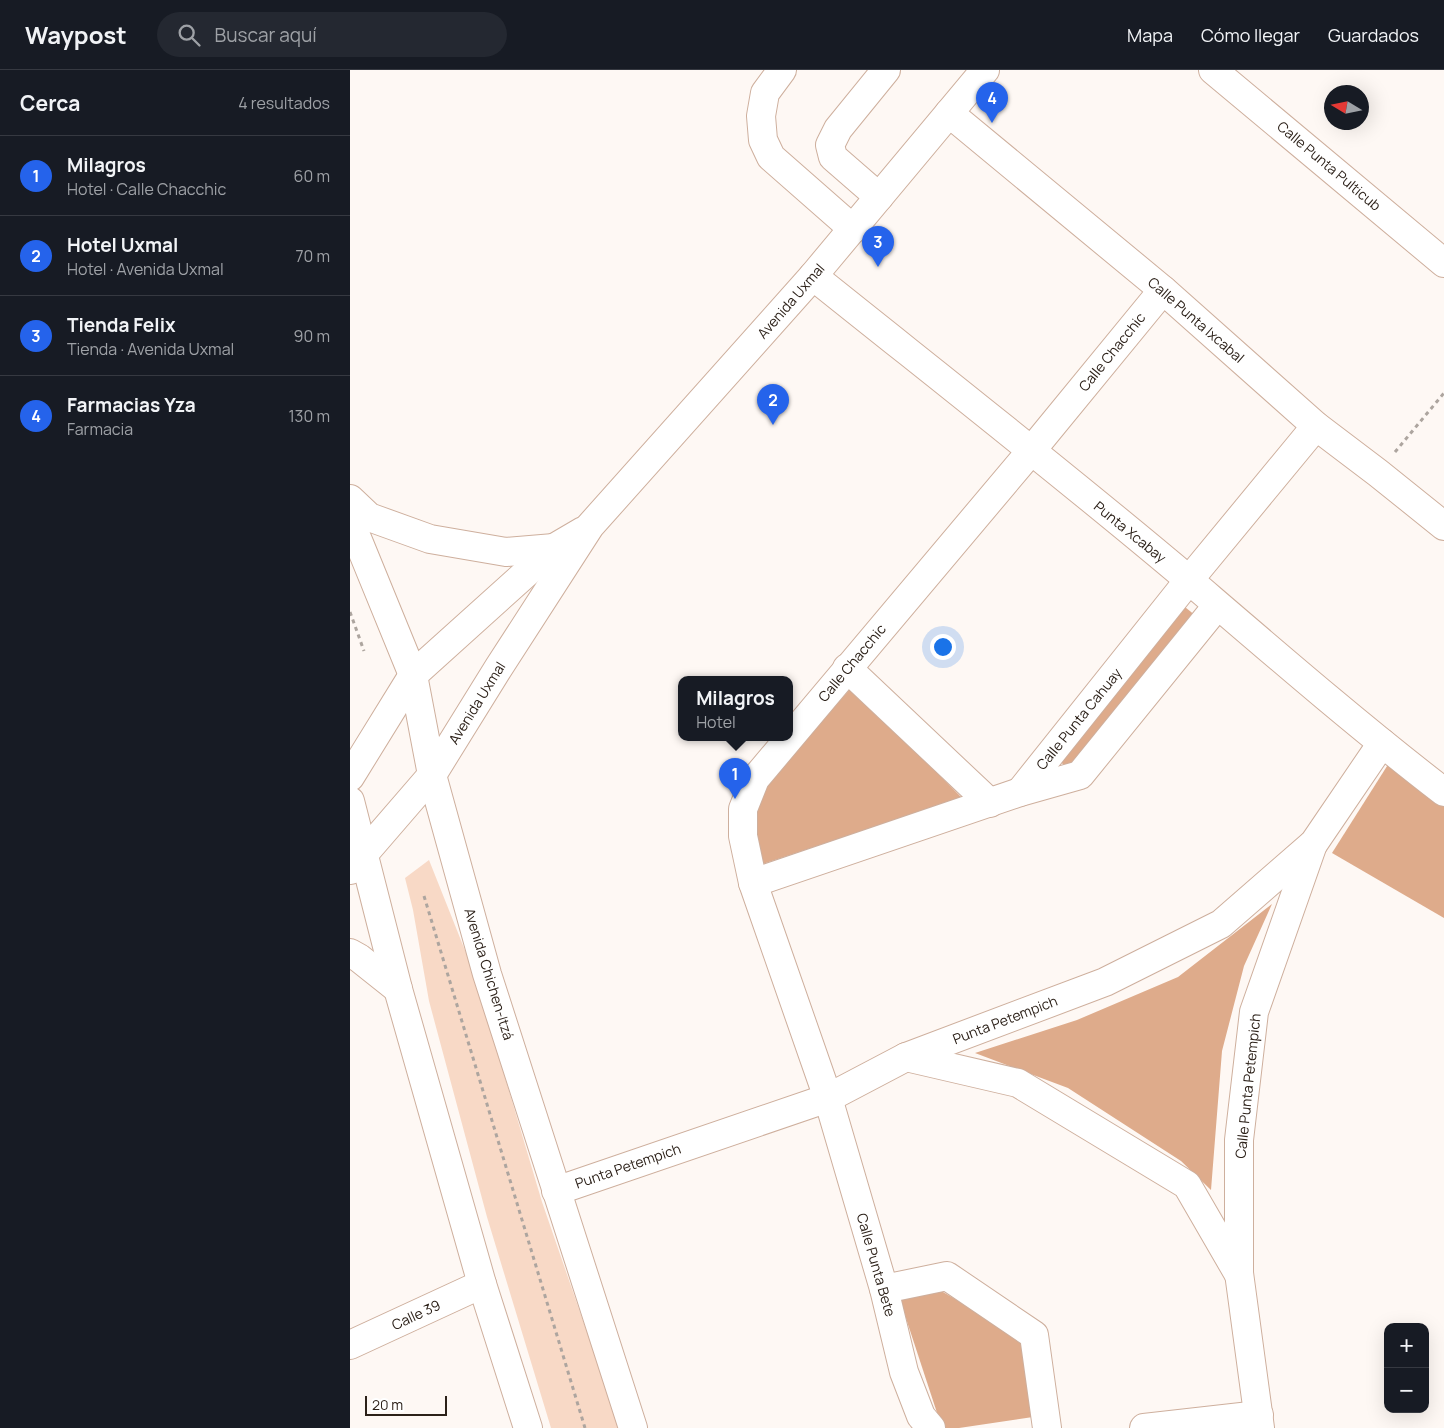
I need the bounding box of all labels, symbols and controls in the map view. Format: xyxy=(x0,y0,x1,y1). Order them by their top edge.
search box xyxy=(157,12,507,57)
text: Waypost xyxy=(25,18,127,51)
icon: search xyxy=(175,21,203,49)
text: Buscar aquí xyxy=(215,22,317,48)
text: Mapa xyxy=(1127,23,1173,47)
text: Cómo llegar xyxy=(1201,23,1300,47)
text: Guardados xyxy=(1328,23,1419,47)
pin: 4 xyxy=(976,82,1008,123)
north arrow xyxy=(1324,85,1369,130)
text: Cerca xyxy=(20,89,80,117)
text: 4 resultados xyxy=(238,92,330,114)
street label: Calle Punta Pulticub xyxy=(1273,117,1385,215)
text: Milagros xyxy=(67,152,146,178)
text: 1 xyxy=(32,165,40,187)
text: 60 m xyxy=(294,165,330,187)
text: Hotel · Calle Chacchic xyxy=(67,178,226,200)
pin: 3 xyxy=(862,226,894,267)
text: Hotel Uxmal xyxy=(67,232,178,258)
text: 2 xyxy=(31,245,41,267)
text: 70 m xyxy=(295,245,330,267)
text: Hotel · Avenida Uxmal xyxy=(67,258,224,280)
street label: Avenida Uxmal xyxy=(753,259,829,342)
street label: Calle Punta Ixcabal xyxy=(1144,273,1249,367)
street label: Calle Chacchic xyxy=(1074,308,1149,395)
text: Tienda Felix xyxy=(67,312,175,338)
text: 3 xyxy=(31,325,41,347)
text: 90 m xyxy=(294,325,330,347)
text: Tienda · Avenida Uxmal xyxy=(67,338,234,360)
pin: 2 xyxy=(757,384,789,425)
text: Farmacias Yza xyxy=(67,392,196,418)
text: 4 xyxy=(31,405,41,427)
text: 130 m xyxy=(288,405,330,427)
text: Farmacia xyxy=(67,418,133,440)
street label: Punta Xcabay xyxy=(1090,497,1171,567)
street label: Calle Chacchic xyxy=(813,620,890,706)
your location xyxy=(930,634,956,660)
street label: Avenida Uxmal xyxy=(444,658,509,748)
street label: Calle Punta Cahuay xyxy=(1032,663,1126,774)
popup xyxy=(678,676,793,741)
text: Milagros xyxy=(696,685,775,711)
text: Hotel xyxy=(696,711,736,733)
pin: 1 xyxy=(719,758,751,799)
street label: Avenida Chichen-Itzá xyxy=(460,906,519,1042)
street label: Punta Petempich xyxy=(950,991,1060,1048)
street label: Calle Punta Petempich xyxy=(1230,1012,1265,1160)
street label: Punta Petempich xyxy=(572,1139,683,1193)
street label: Calle Punta Bete xyxy=(853,1211,900,1319)
street label: Calle 39 xyxy=(388,1295,443,1334)
map controls xyxy=(1384,1323,1429,1413)
button: + xyxy=(1384,1323,1429,1368)
button: − xyxy=(1384,1368,1429,1413)
scale bar xyxy=(365,1393,448,1416)
text: 20 m xyxy=(372,1395,403,1414)

